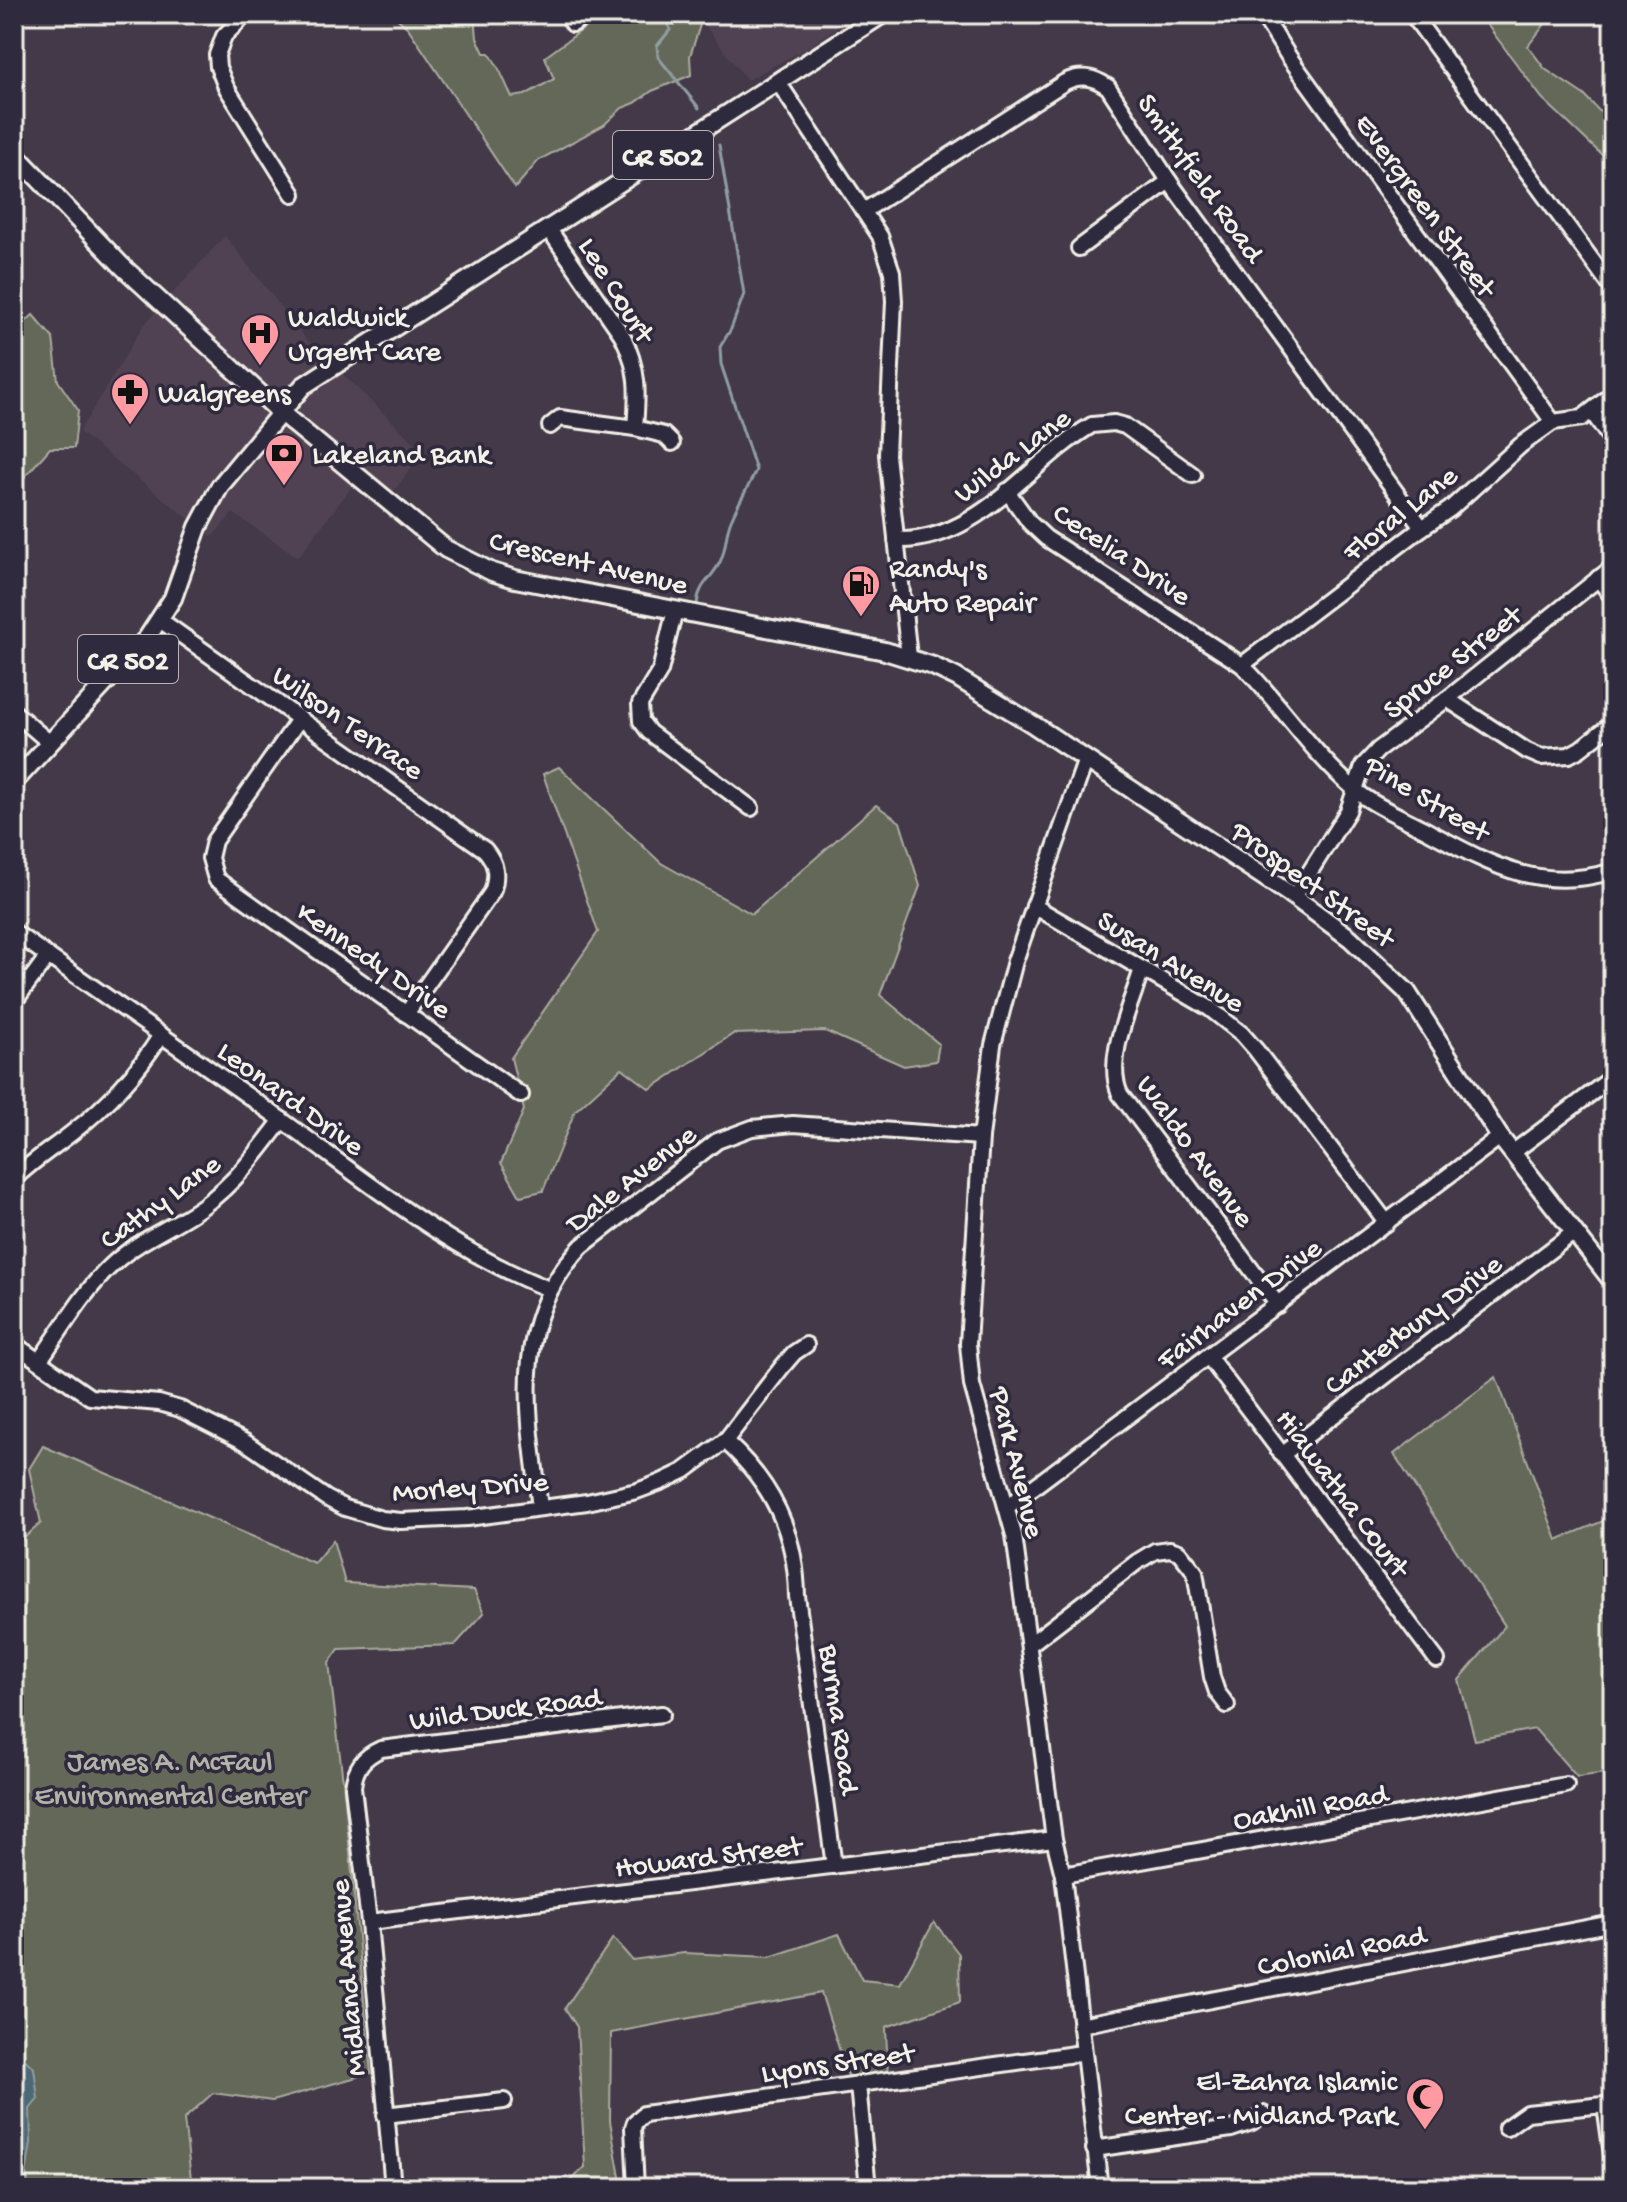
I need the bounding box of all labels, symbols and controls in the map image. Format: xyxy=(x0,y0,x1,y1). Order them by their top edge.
street label: Smithfield Road xyxy=(1127,88,1271,273)
street label: Evergreen Street xyxy=(1345,108,1503,307)
road number: CR 502 xyxy=(613,131,713,179)
street label: Lee Court xyxy=(568,232,662,353)
place label: Waldwick Urgent Care xyxy=(288,303,442,372)
hospital icon: Waldwick Urgent Care xyxy=(239,312,281,367)
pharmacy icon: Walgreens xyxy=(109,371,151,426)
place label: Walgreens xyxy=(158,379,292,414)
street label: Wilda Lane xyxy=(948,402,1079,513)
bank icon: Lakeland Bank xyxy=(263,432,305,487)
place label: Lakeland Bank xyxy=(312,440,493,475)
street label: Floral Lane xyxy=(1337,460,1466,572)
street label: Cecelia Drive xyxy=(1045,498,1197,616)
street label: Crescent Avenue xyxy=(485,526,691,605)
place label: Randy's Auto Repair xyxy=(889,554,1038,623)
fuel station icon: Randy's Auto Repair xyxy=(840,563,882,618)
street label: Spruce Street xyxy=(1378,598,1532,729)
road number: CR 502 xyxy=(78,635,178,683)
street label: Wilson Terrace xyxy=(264,660,429,790)
street label: Pine Street xyxy=(1356,749,1497,853)
street label: Prospect Street xyxy=(1222,815,1402,959)
street label: Kennedy Drive xyxy=(288,896,457,1029)
street label: Susan Avenue xyxy=(1089,905,1250,1023)
street label: Leonard Drive xyxy=(209,1035,370,1166)
street label: Waldo Avenue xyxy=(1127,1070,1260,1236)
street label: Dale Avenue xyxy=(559,1119,705,1243)
street label: Cathy Lane xyxy=(95,1148,229,1259)
street label: Fairhaven Drive xyxy=(1151,1232,1330,1380)
street label: Canterbury Drive xyxy=(1319,1248,1511,1405)
street label: Park Avenue xyxy=(979,1383,1050,1543)
street label: Hiawatha Court xyxy=(1266,1404,1417,1588)
street label: Morley Drive xyxy=(391,1467,550,1512)
street label: Burma Road xyxy=(809,1642,865,1799)
street label: Wild Duck Road xyxy=(408,1682,606,1741)
park label: James A. McFaul Environmental Center xyxy=(34,1747,308,1816)
street label: Oakhill Road xyxy=(1231,1778,1393,1840)
street label: Howard Street xyxy=(613,1830,807,1888)
street label: Midland Avenue xyxy=(324,1877,377,2077)
street label: Colonial Road xyxy=(1255,1919,1431,1987)
street label: Lyons Street xyxy=(759,2037,919,2093)
place label: El-Zahra Islamic Center - Midland Park xyxy=(1125,2067,1400,2136)
mosque icon: El-Zahra Islamic Center - Midland Park xyxy=(1404,2076,1446,2131)

